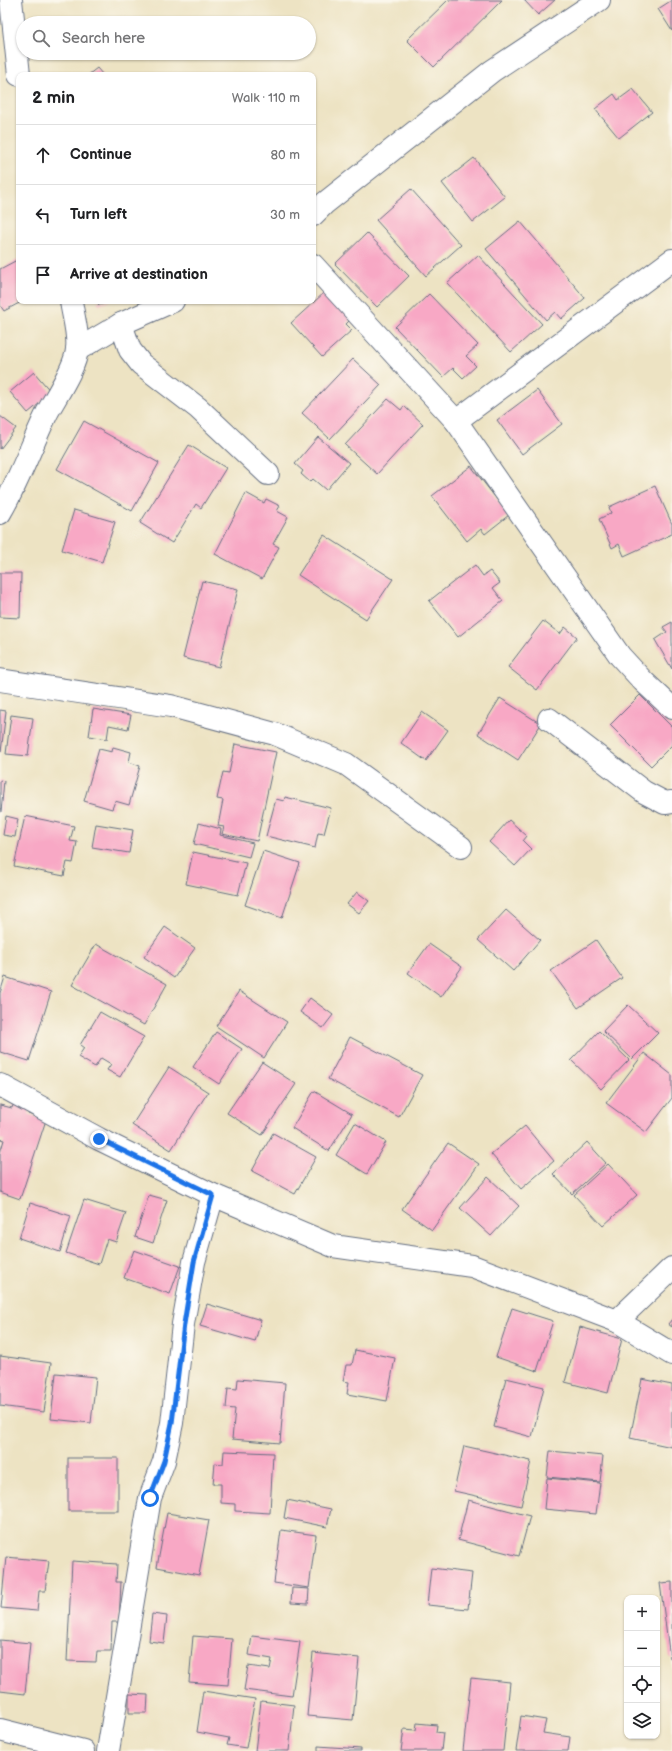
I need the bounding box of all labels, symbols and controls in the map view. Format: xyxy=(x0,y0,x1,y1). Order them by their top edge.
search box xyxy=(16,16,316,60)
icon: search xyxy=(30,27,52,49)
text: Search here xyxy=(62,29,145,48)
text: 2 min xyxy=(32,88,75,108)
text: Walk · 110 m xyxy=(232,90,300,106)
icon: ahead xyxy=(32,144,54,166)
text: Continue xyxy=(70,145,132,164)
text: 80 m xyxy=(271,147,300,163)
icon: left xyxy=(32,204,54,226)
text: Turn left xyxy=(70,205,127,224)
text: 30 m xyxy=(270,207,300,223)
icon: arrive xyxy=(32,264,54,286)
text: Arrive at destination xyxy=(70,265,208,284)
route end xyxy=(90,1130,108,1148)
route start xyxy=(141,1489,159,1507)
map controls xyxy=(624,1595,660,1739)
button: + xyxy=(624,1595,660,1631)
button: − xyxy=(624,1631,660,1667)
button: locate xyxy=(624,1667,660,1703)
button: layers xyxy=(624,1703,660,1739)

